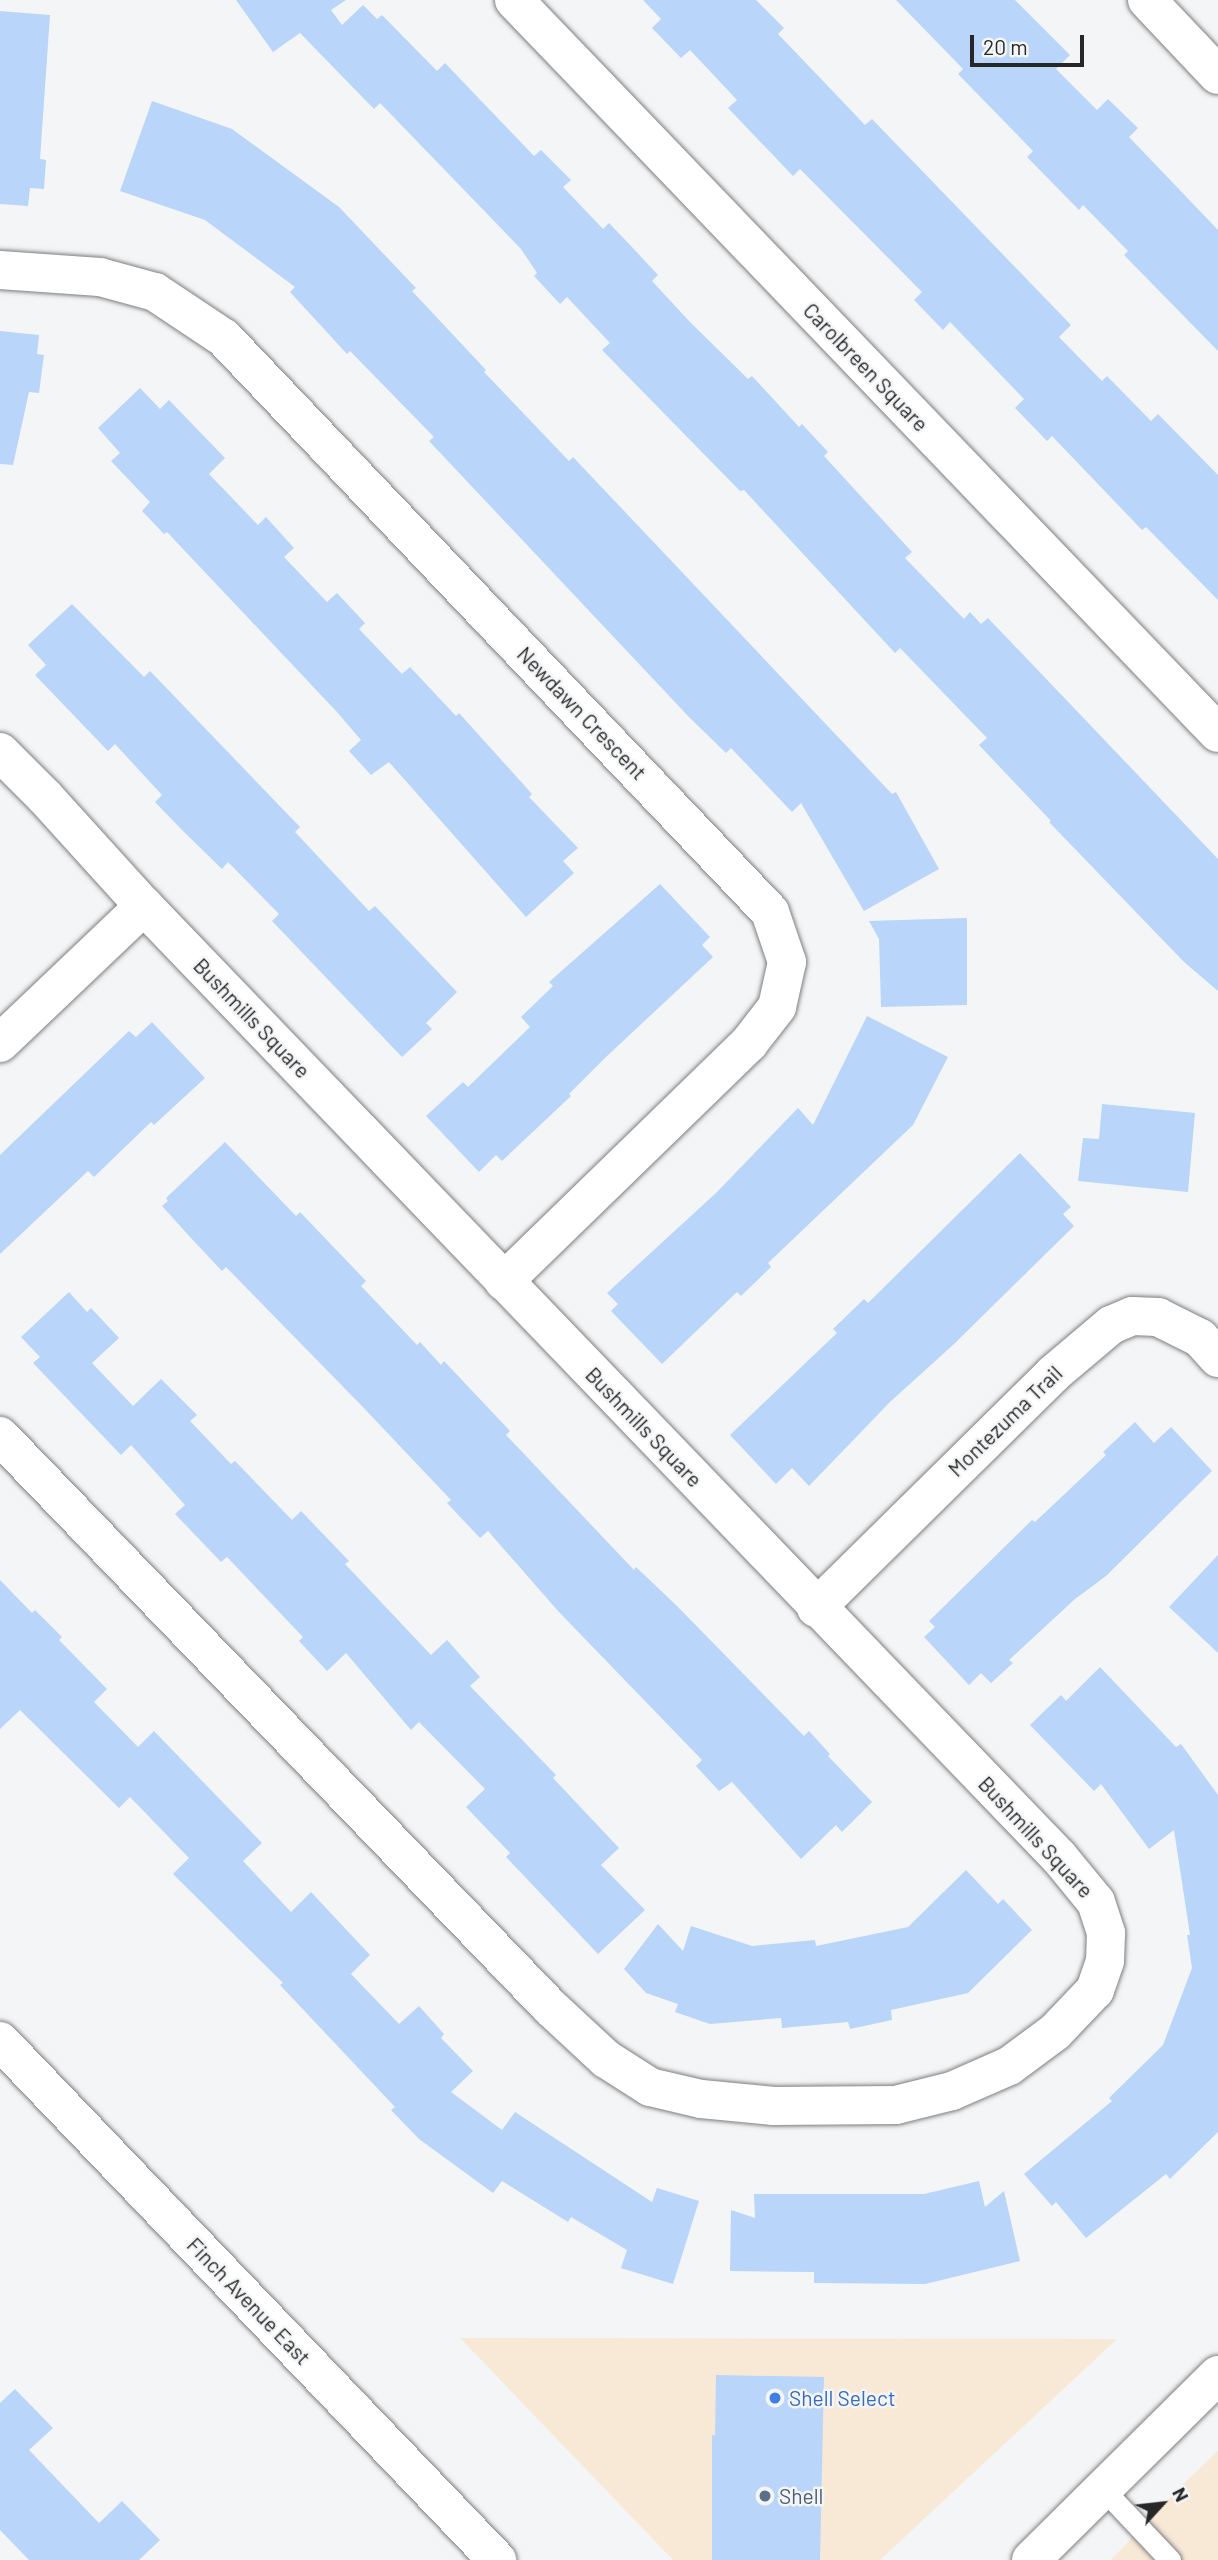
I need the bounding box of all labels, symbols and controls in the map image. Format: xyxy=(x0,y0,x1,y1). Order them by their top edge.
scale bar xyxy=(973,21,1087,65)
text: 20 m xyxy=(983,34,1028,59)
street label: Carolbreen Square xyxy=(798,298,934,436)
street label: Newdawn Crescent xyxy=(512,641,652,785)
street label: Bushmills Square xyxy=(188,953,316,1083)
street label: Montezuma Trail xyxy=(943,1360,1067,1482)
street label: Bushmills Square xyxy=(580,1362,708,1492)
street label: Bushmills Square xyxy=(973,1771,1099,1903)
street label: Finch Avenue East xyxy=(182,2232,316,2370)
place label: Shell Select xyxy=(789,2385,896,2411)
marker: Shell Select xyxy=(767,2390,783,2406)
north arrow xyxy=(1127,2469,1197,2539)
place label: Shell xyxy=(779,2483,823,2509)
text: N xyxy=(1168,2483,1194,2505)
marker: Shell xyxy=(757,2488,773,2504)

